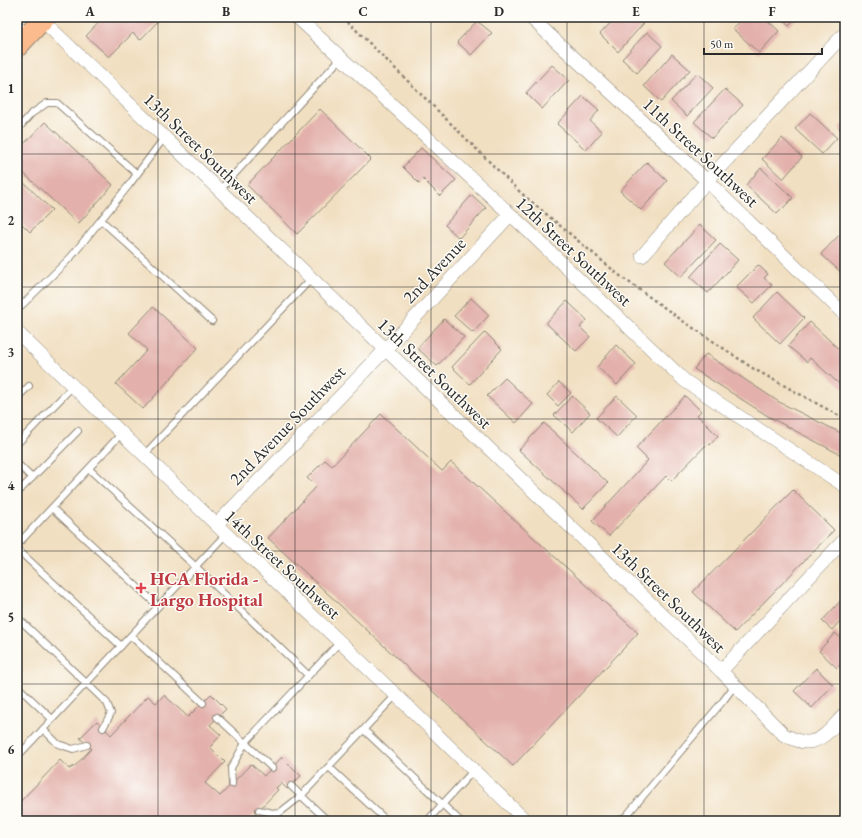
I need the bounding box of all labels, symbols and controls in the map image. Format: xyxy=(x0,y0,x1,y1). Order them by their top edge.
text: A xyxy=(84,3,95,20)
text: B xyxy=(222,3,230,20)
text: C xyxy=(358,3,368,20)
text: D xyxy=(494,3,504,20)
text: E xyxy=(632,3,640,20)
text: F xyxy=(768,3,776,20)
scale bar xyxy=(704,30,822,56)
text: 50 m xyxy=(710,36,734,52)
text: 1 xyxy=(8,80,15,97)
street label: 13th Street Southwest xyxy=(139,87,263,209)
street label: 11th Street Southwest xyxy=(638,92,764,212)
street label: 12th Street Southwest xyxy=(511,191,637,311)
text: 2 xyxy=(8,212,15,229)
street label: 2nd Avenue xyxy=(397,232,471,308)
street label: 13th Street Southwest xyxy=(373,312,497,434)
text: 3 xyxy=(8,344,15,361)
street label: 2nd Avenue Southwest xyxy=(224,360,350,490)
text: 4 xyxy=(8,477,15,494)
street label: 14th Street Southwest xyxy=(220,504,346,624)
street label: 13th Street Southwest xyxy=(607,536,731,658)
place label: HCA Florida - Largo Hospital xyxy=(150,567,263,611)
marker: HCA Florida - Largo Hospital xyxy=(135,582,147,594)
text: 5 xyxy=(8,609,14,626)
text: 6 xyxy=(8,741,15,758)

